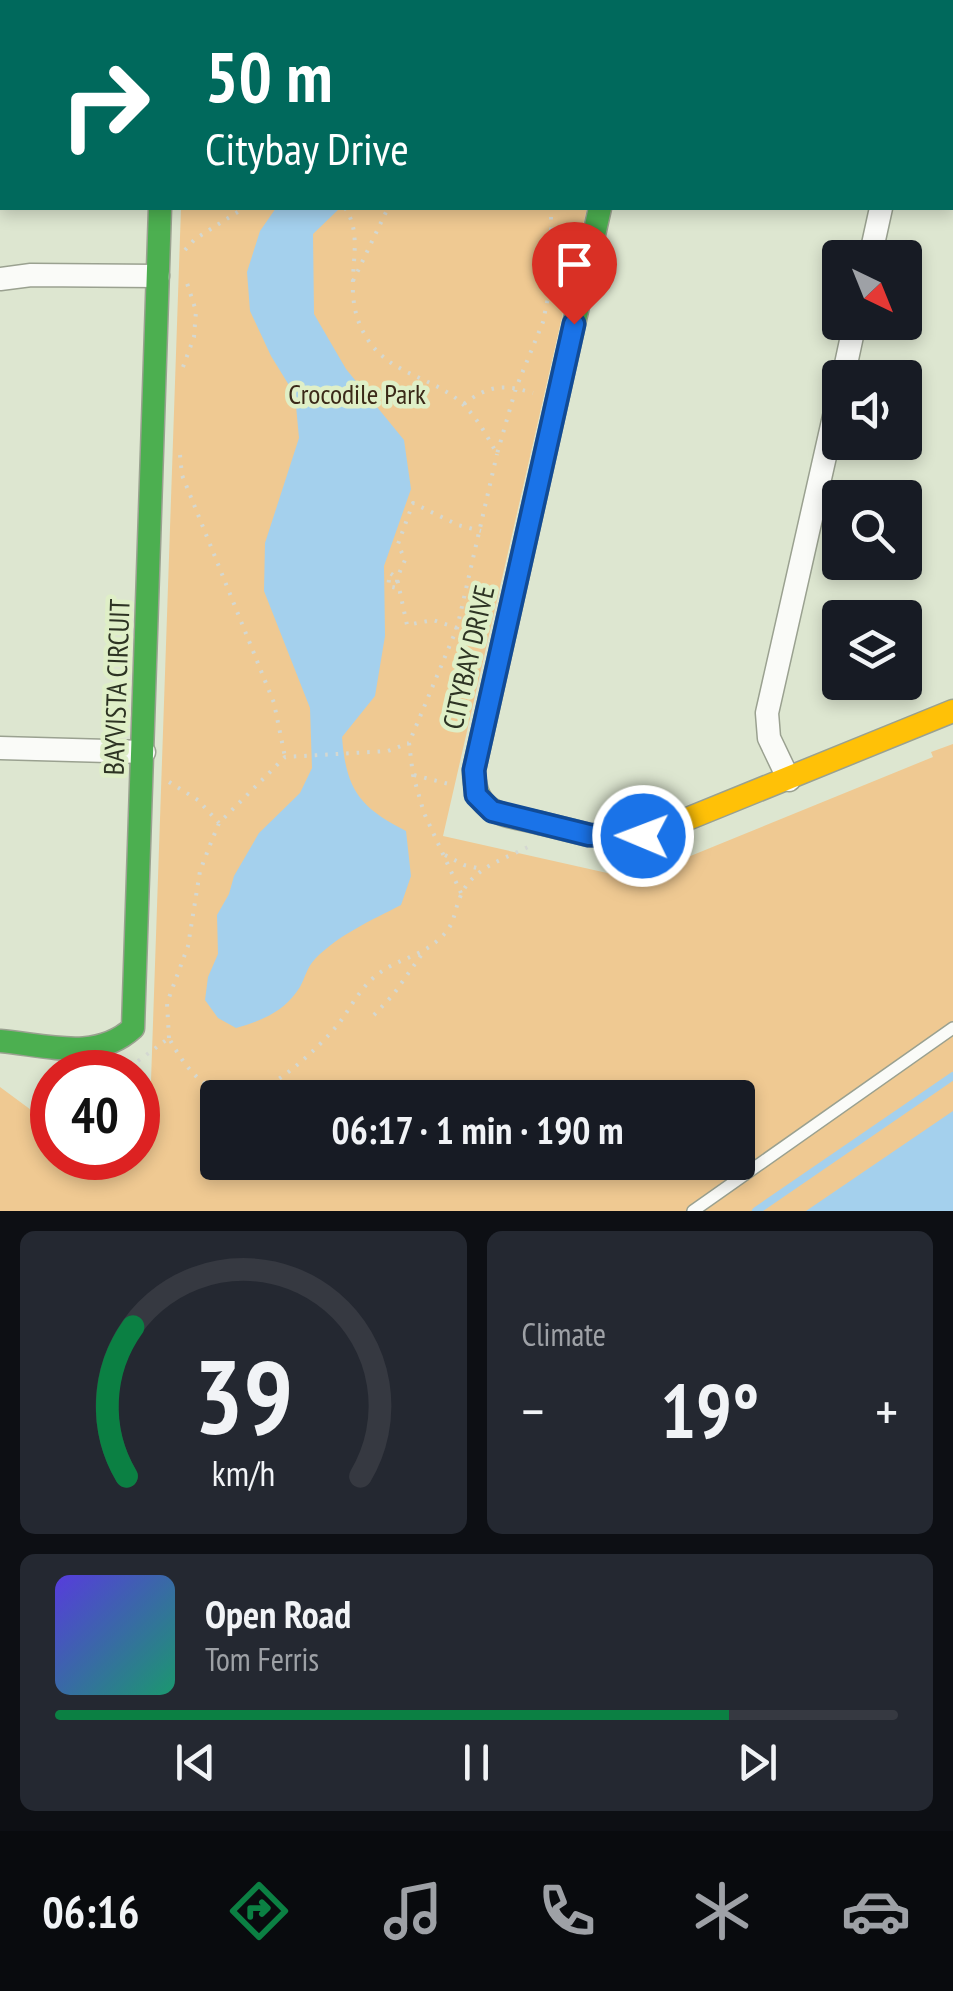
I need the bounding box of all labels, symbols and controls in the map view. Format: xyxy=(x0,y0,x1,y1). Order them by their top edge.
text: 50 m xyxy=(205,31,333,121)
icon: right xyxy=(40,40,170,170)
text: Citybay Drive xyxy=(205,119,409,177)
pin xyxy=(532,222,617,325)
icon: arrive xyxy=(547,237,602,292)
north arrow xyxy=(822,240,922,340)
map controls xyxy=(822,240,922,700)
button: sound xyxy=(822,360,922,460)
park label: Crocodile Park xyxy=(288,375,426,412)
button: search xyxy=(822,480,922,580)
street label: CITYBAY DRIVE xyxy=(433,581,503,733)
street label: BAYVISTA CIRCUIT xyxy=(94,598,138,776)
button: layers xyxy=(822,600,922,700)
position arrow xyxy=(591,784,695,888)
speed limit sign: 40 xyxy=(30,1050,160,1180)
text: 06:17 · 1 min · 190 m xyxy=(331,1105,624,1154)
text: Climate xyxy=(522,1313,606,1355)
text: 39 xyxy=(194,1328,293,1463)
text: 19° xyxy=(660,1362,759,1459)
text: − xyxy=(522,1375,544,1446)
text: + xyxy=(875,1375,898,1446)
text: km/h xyxy=(212,1450,275,1496)
text: Open Road xyxy=(205,1589,351,1638)
text: Tom Ferris xyxy=(205,1638,319,1680)
icon: previous xyxy=(168,1735,223,1790)
icon: pause xyxy=(449,1735,504,1790)
icon: next xyxy=(730,1735,785,1790)
icon: directions xyxy=(224,1876,294,1946)
icon: music xyxy=(378,1876,448,1946)
icon: phone xyxy=(532,1876,602,1946)
icon: climate xyxy=(687,1876,757,1946)
icon: car xyxy=(841,1876,911,1946)
text: 06:16 xyxy=(42,1882,139,1940)

